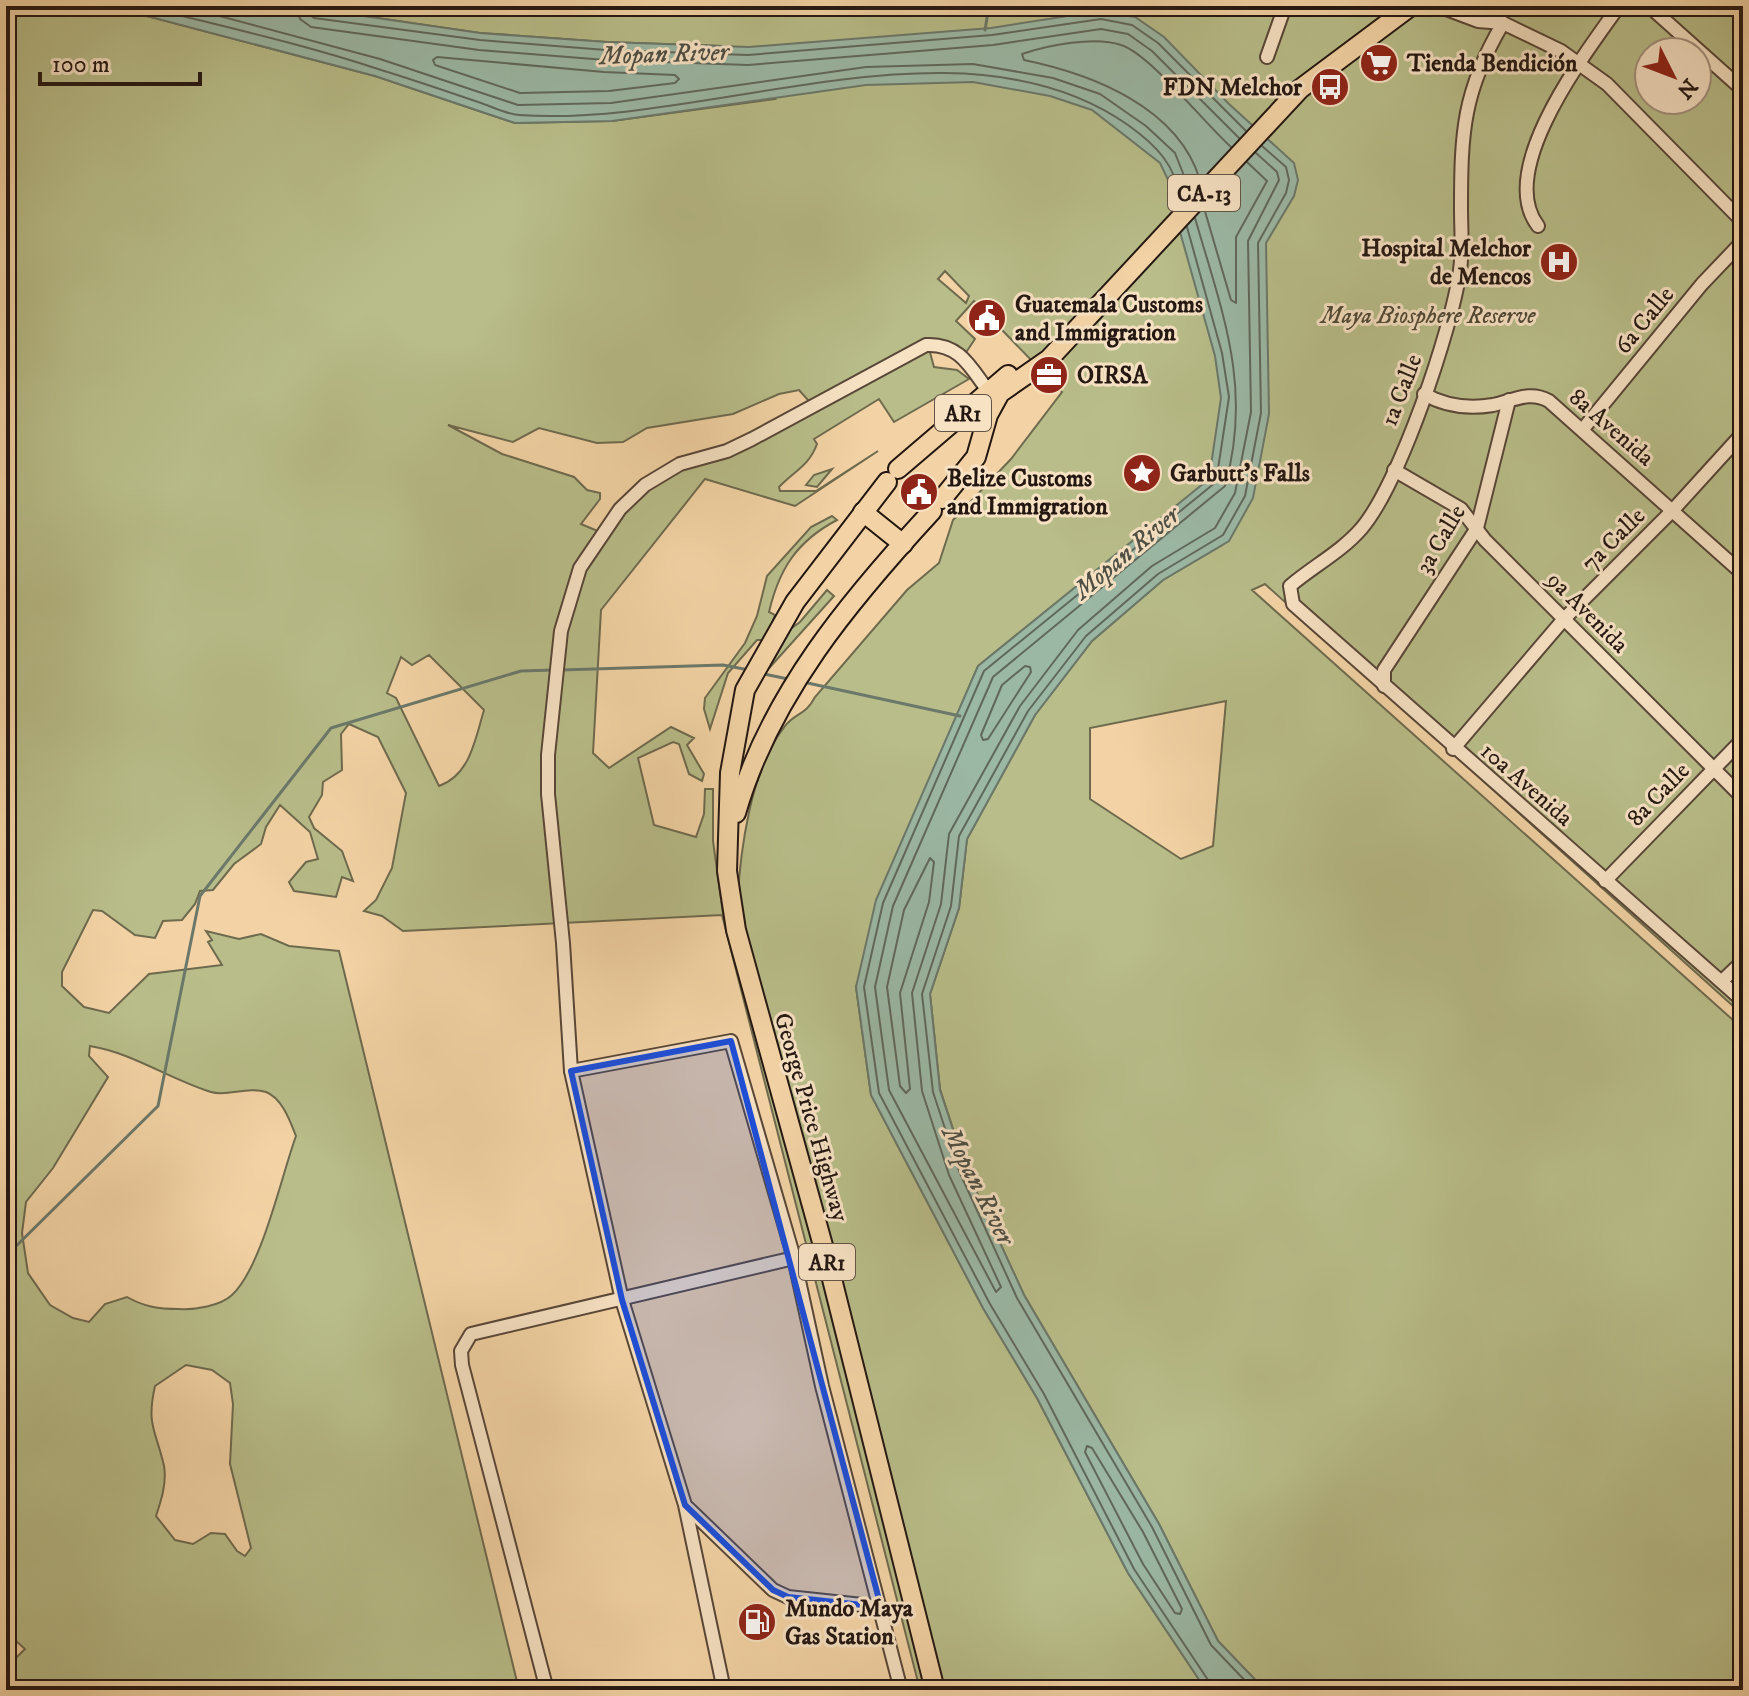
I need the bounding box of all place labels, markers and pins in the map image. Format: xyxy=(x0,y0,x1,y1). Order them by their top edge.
supermarket icon: Tienda Bendición xyxy=(1358,42,1400,84)
place label: Tienda Bendición xyxy=(1406,49,1578,79)
bus stop icon: FDN Melchor xyxy=(1309,66,1351,108)
place label: FDN Melchor xyxy=(1163,73,1303,103)
place label: Hospital Melchor de Mencos xyxy=(1361,234,1532,292)
hospital icon: Hospital Melchor de Mencos xyxy=(1538,241,1580,283)
place label: Guatemala Customs and Immigration xyxy=(1015,290,1203,348)
public building icon: Guatemala Customs and Immigration xyxy=(966,297,1008,339)
office icon: OIRSA xyxy=(1028,354,1070,396)
place label: OIRSA xyxy=(1077,361,1148,391)
place icon: Garbutt's Falls xyxy=(1121,452,1163,494)
place label: Garbutt's Falls xyxy=(1170,459,1310,489)
place label: Belize Customs and Immigration xyxy=(947,464,1108,522)
public building icon: Belize Customs and Immigration xyxy=(898,471,940,513)
place label: Mundo Maya Gas Station xyxy=(785,1594,914,1652)
fuel station icon: Mundo Maya Gas Station xyxy=(736,1601,778,1643)

